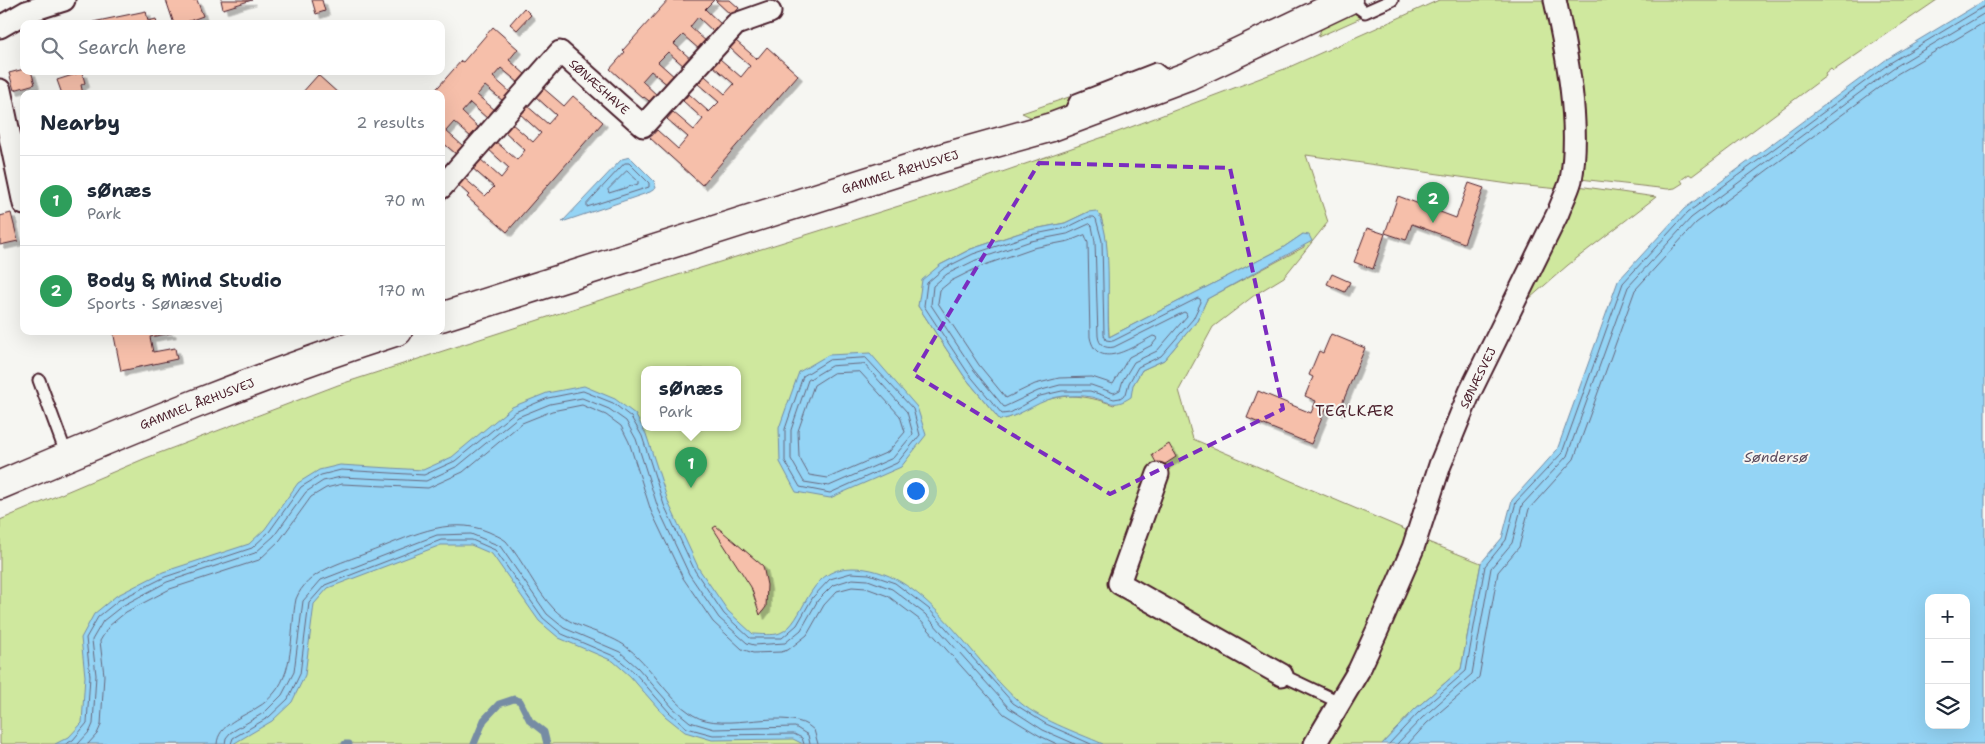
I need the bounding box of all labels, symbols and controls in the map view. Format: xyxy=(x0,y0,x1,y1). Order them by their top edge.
search box xyxy=(20,20,445,75)
icon: search xyxy=(38,34,66,62)
text: Search here xyxy=(78,35,187,60)
street label: SØNÆSHAVE xyxy=(566,56,632,118)
text: Nearby xyxy=(40,109,120,137)
text: 2 results xyxy=(356,112,425,133)
street label: GAMMEL ÅRHUSVEJ xyxy=(840,147,960,197)
text: sØnæs xyxy=(87,178,152,203)
pin: 2 xyxy=(1417,182,1449,223)
text: 1 xyxy=(52,190,60,211)
text: 70 m xyxy=(384,190,425,211)
text: Park xyxy=(87,203,121,224)
text: Body & Mind Studio xyxy=(87,268,282,293)
text: 2 xyxy=(50,280,62,301)
text: 170 m xyxy=(378,280,425,301)
text: Sports · Sønæsvej xyxy=(87,293,223,314)
street label: SØNÆSVEJ xyxy=(1456,345,1500,411)
popup xyxy=(641,366,741,431)
street label: GAMMEL ÅRHUSVEJ xyxy=(137,375,257,433)
text: sØnæs xyxy=(659,376,723,401)
text: Park xyxy=(659,401,693,422)
district label: TEGLKÆR xyxy=(1315,401,1395,421)
pin: 1 xyxy=(675,447,707,488)
water label: Søndersø xyxy=(1744,448,1809,466)
your location xyxy=(903,478,929,504)
map controls xyxy=(1925,594,1970,729)
button: + xyxy=(1925,594,1970,639)
button: − xyxy=(1925,639,1970,684)
button: layers xyxy=(1925,684,1970,729)

